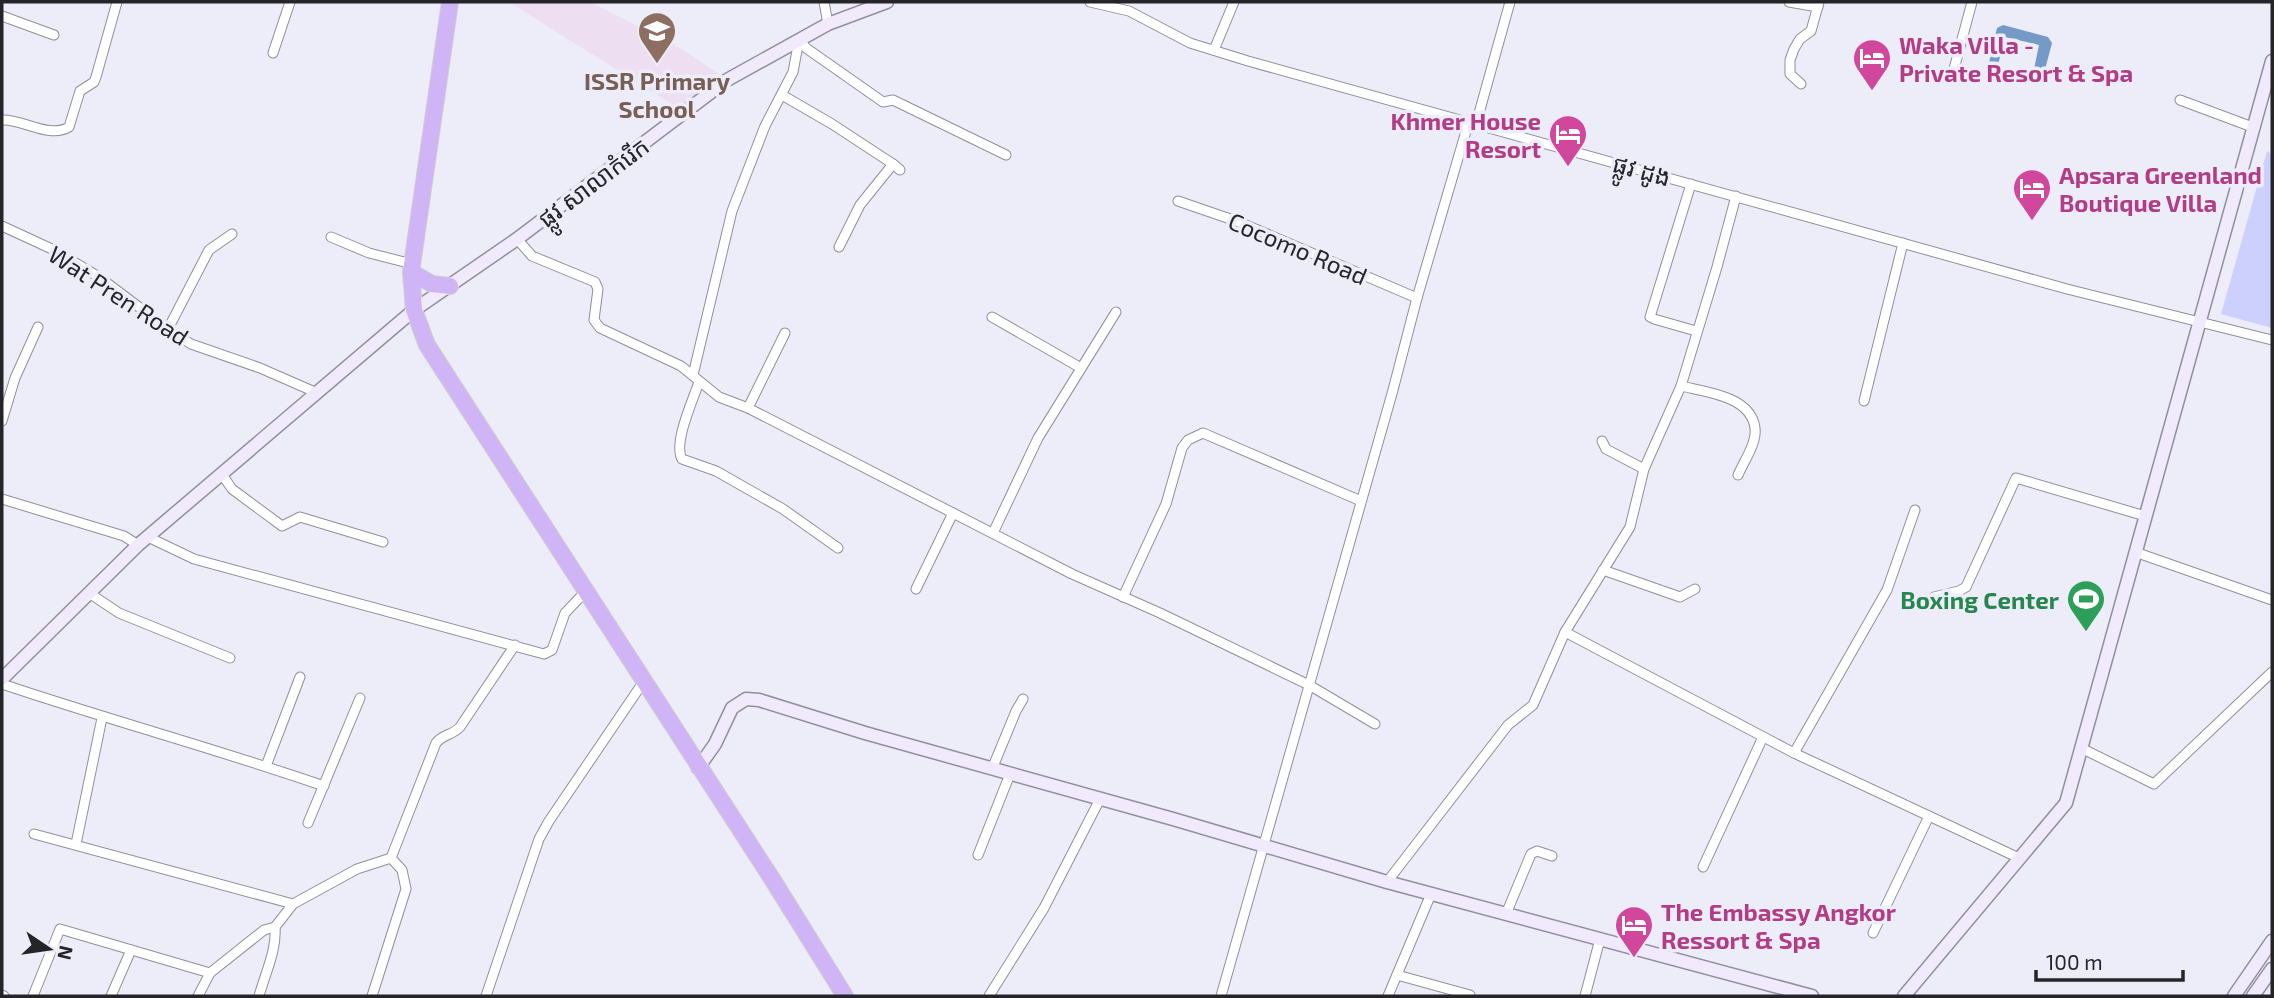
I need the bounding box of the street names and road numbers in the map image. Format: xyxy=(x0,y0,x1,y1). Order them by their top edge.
street label: ផ្លូវ សាលាកំរើក xyxy=(532,131,660,240)
street label: ផ្លូវ ដូង xyxy=(1607,148,1674,200)
street label: Cocomo Road xyxy=(1224,206,1372,290)
street label: Wat Pren Road xyxy=(44,239,194,351)

